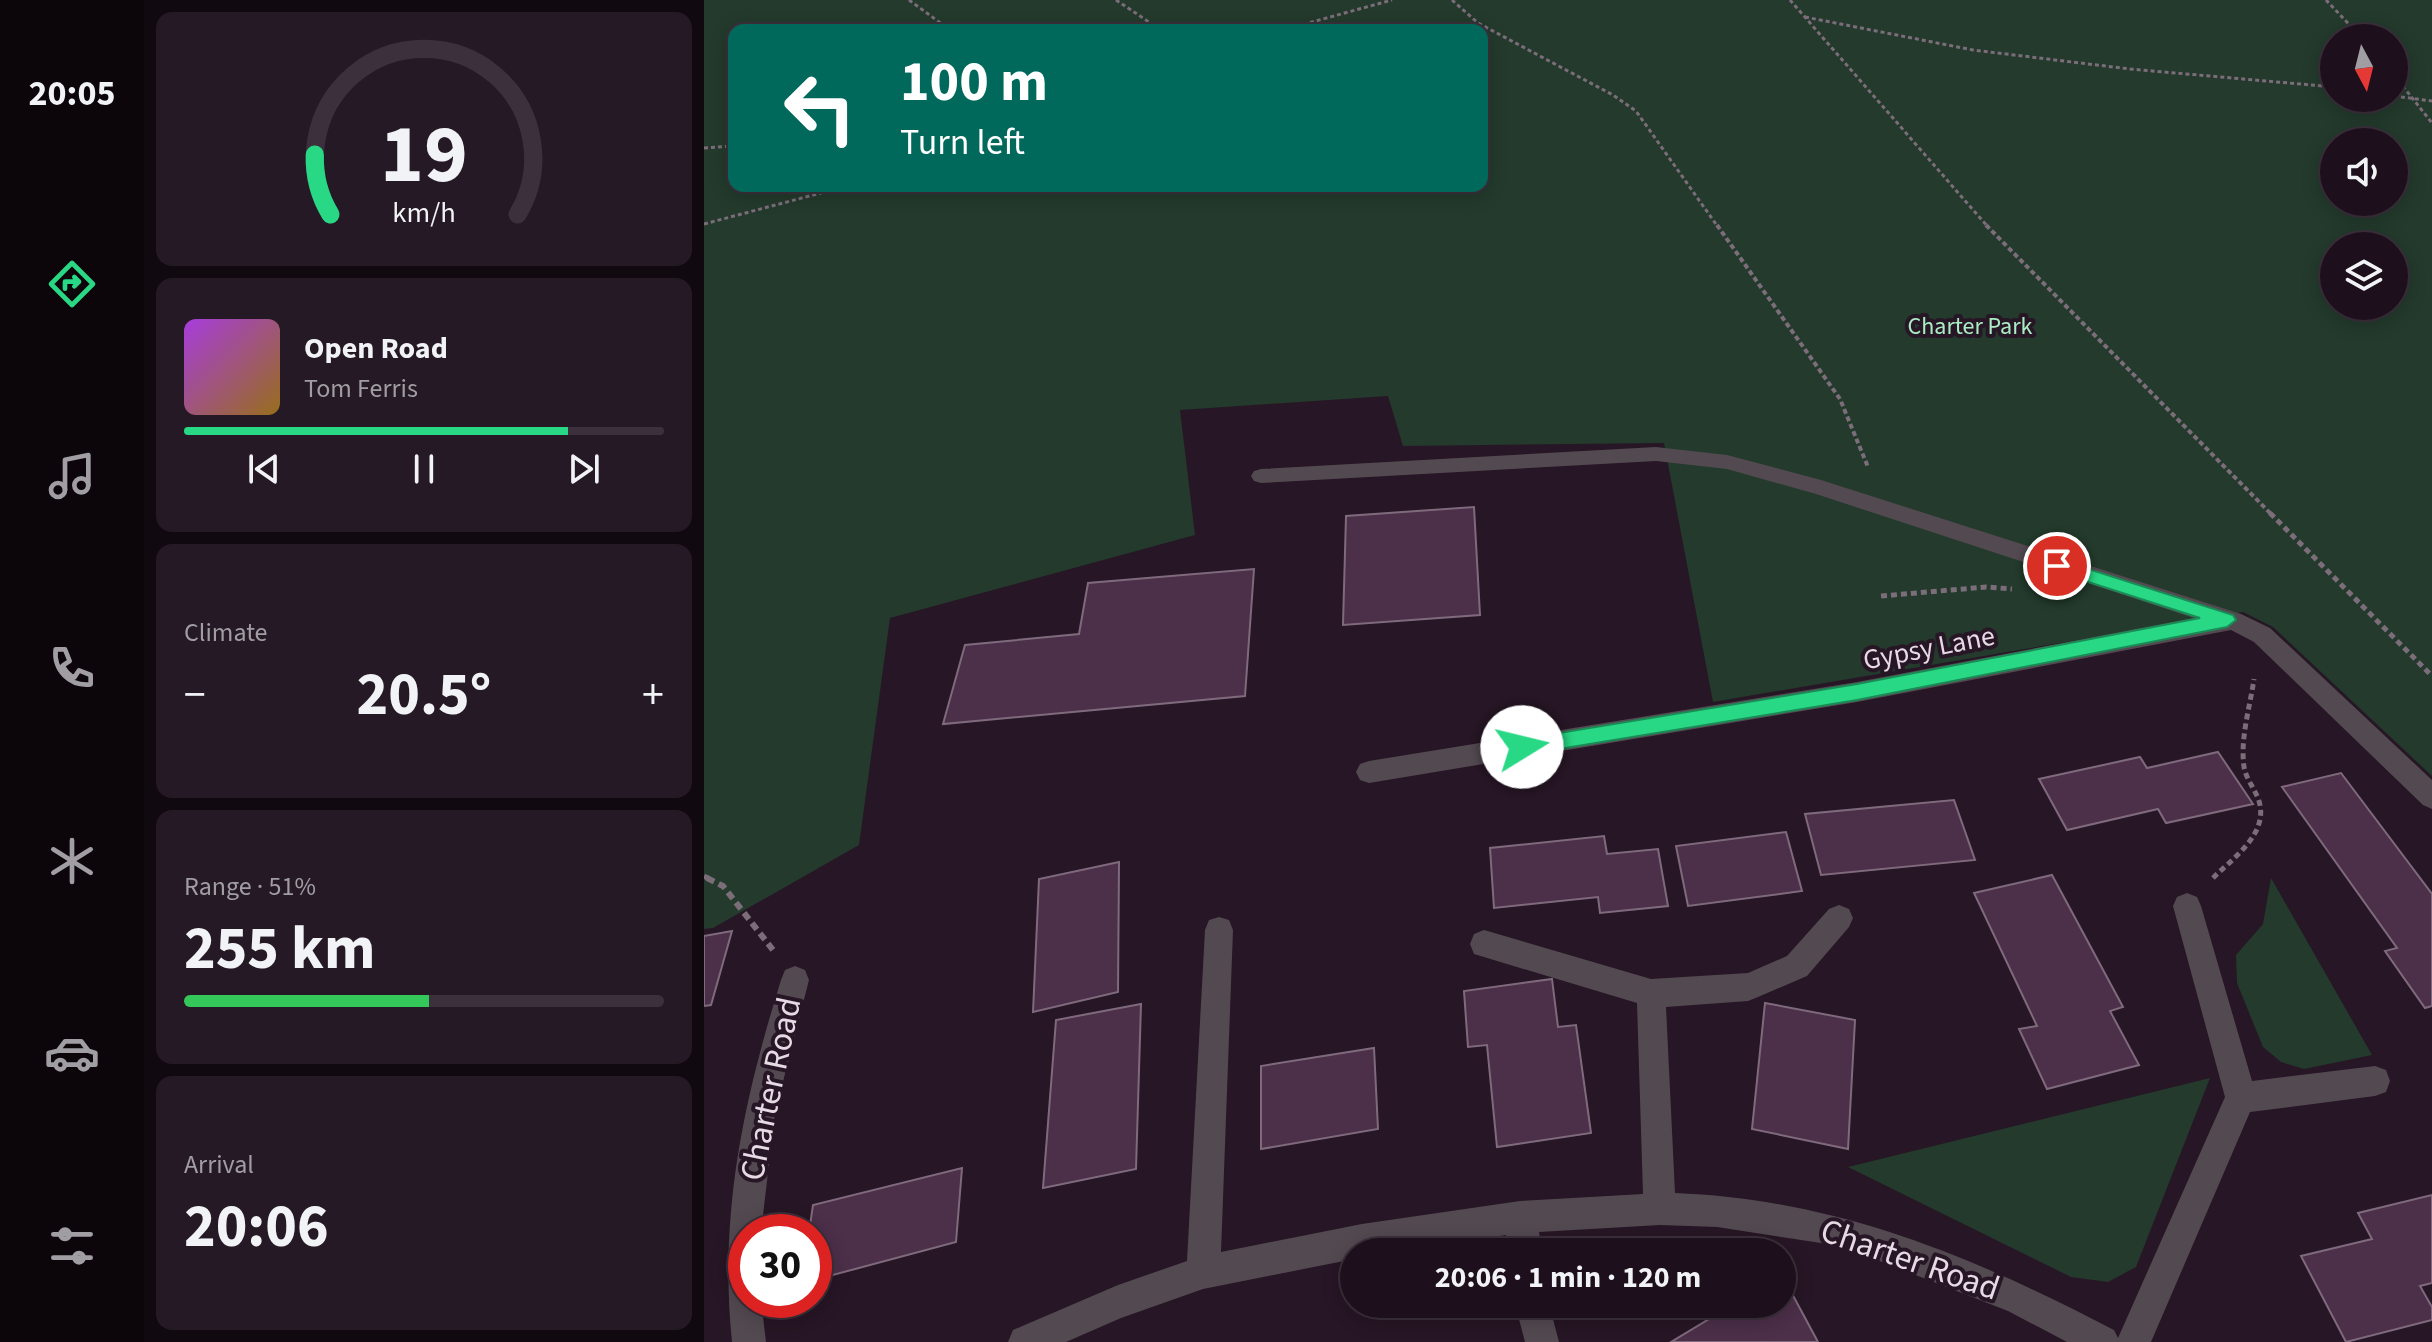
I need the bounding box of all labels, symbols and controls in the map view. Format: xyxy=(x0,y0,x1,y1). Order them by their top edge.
north arrow xyxy=(2320,24,2408,112)
map controls xyxy=(2320,24,2408,320)
text: 100 m xyxy=(900,43,1048,122)
icon: left xyxy=(768,56,872,160)
text: 20:05 xyxy=(29,68,115,119)
text: 19 xyxy=(380,96,468,214)
text: Turn left xyxy=(900,117,1025,168)
button: sound xyxy=(2320,128,2408,216)
text: km/h xyxy=(392,193,456,233)
button: layers xyxy=(2320,232,2408,320)
icon: directions xyxy=(44,256,100,312)
park label: Charter Park xyxy=(1908,309,2033,344)
text: Open Road xyxy=(304,327,448,370)
text: Tom Ferris xyxy=(304,370,418,407)
icon: previous xyxy=(242,447,286,491)
icon: pause xyxy=(402,447,446,491)
icon: next xyxy=(562,447,606,491)
icon: music xyxy=(44,448,100,504)
pin xyxy=(2023,532,2091,600)
icon: arrive xyxy=(2035,544,2079,588)
text: Climate xyxy=(184,614,268,651)
street label: Gypsy Lane xyxy=(1860,616,1998,680)
icon: phone xyxy=(44,640,100,696)
text: 20.5° xyxy=(357,653,491,738)
text: − xyxy=(184,664,206,727)
text: + xyxy=(642,664,664,727)
position arrow xyxy=(1480,705,1564,789)
icon: climate xyxy=(44,833,100,889)
text: Range · 51% xyxy=(184,868,316,905)
text: 255 km xyxy=(184,907,375,992)
street label: Charter Road xyxy=(728,993,814,1185)
icon: car xyxy=(44,1025,100,1081)
text: Arrival xyxy=(184,1146,254,1183)
text: 20:06 xyxy=(184,1185,329,1270)
street label: Charter Road xyxy=(1814,1207,2006,1313)
speed limit sign: 30 xyxy=(728,1214,832,1318)
icon: filters xyxy=(44,1218,100,1274)
text: 20:06 · 1 min · 120 m xyxy=(1435,1256,1701,1299)

